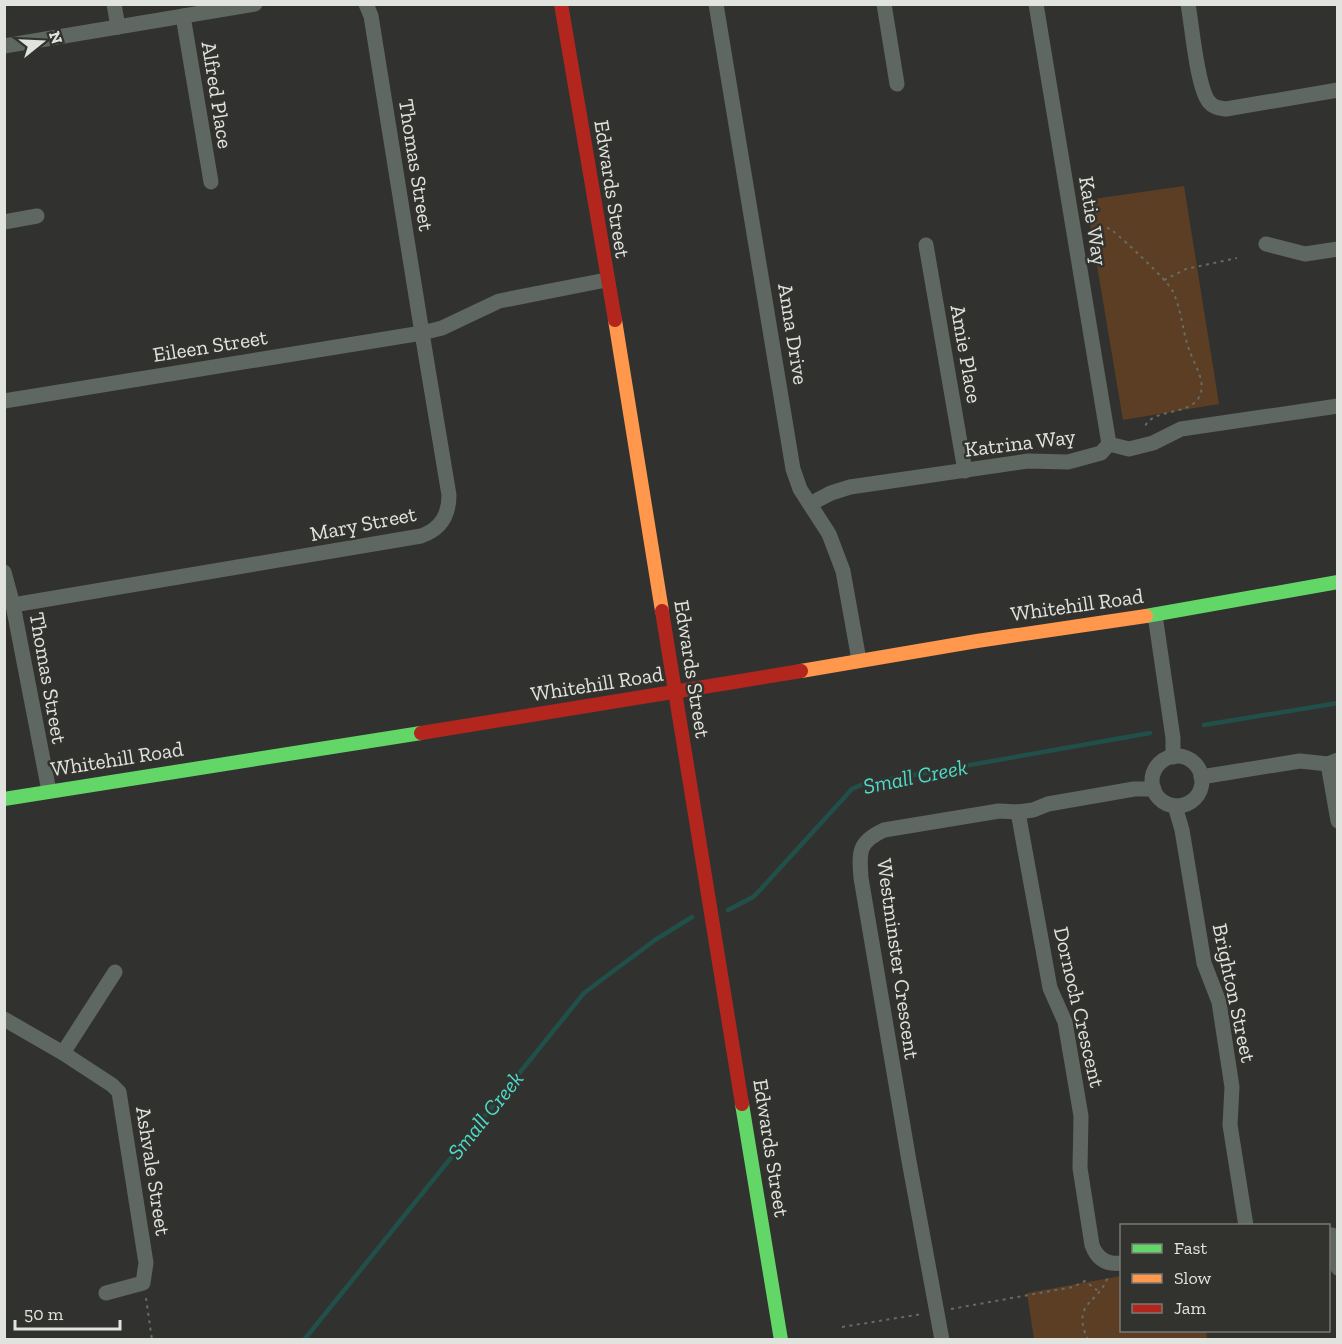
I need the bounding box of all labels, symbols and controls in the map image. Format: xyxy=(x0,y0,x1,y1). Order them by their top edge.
north arrow xyxy=(12,12,72,72)
text: N xyxy=(45,29,67,46)
street label: Alfred Place xyxy=(197,40,238,150)
street label: Thomas Street xyxy=(394,97,439,233)
street label: Edwards Street xyxy=(589,118,636,260)
street label: Katie Way xyxy=(1074,174,1113,268)
street label: Anna Drive xyxy=(773,282,814,386)
street label: Amie Place xyxy=(946,303,987,405)
street label: Eileen Street xyxy=(151,324,269,367)
street label: Katrina Way xyxy=(963,423,1077,462)
street label: Mary Street xyxy=(308,501,418,546)
street label: Whitehill Road xyxy=(1009,583,1145,626)
street label: Edwards Street xyxy=(669,598,716,740)
street label: Thomas Street xyxy=(25,610,72,746)
street label: Whitehill Road xyxy=(529,661,665,706)
street label: Whitehill Road xyxy=(49,736,185,781)
water label: Small Creek xyxy=(861,753,970,800)
street label: Westminster Crescent xyxy=(872,857,925,1061)
street label: Brighton Street xyxy=(1208,921,1261,1065)
street label: Dornoch Crescent xyxy=(1049,924,1110,1090)
water label: Small Creek xyxy=(442,1066,529,1165)
street label: Edwards Street xyxy=(748,1077,795,1219)
street label: Ashvale Street xyxy=(131,1105,176,1238)
legend xyxy=(1120,1224,1330,1332)
text: Fast xyxy=(1174,1237,1207,1259)
text: Slow xyxy=(1174,1267,1211,1289)
scale bar xyxy=(15,1293,120,1331)
text: Jam xyxy=(1174,1297,1206,1319)
text: 50 m xyxy=(24,1303,64,1325)

